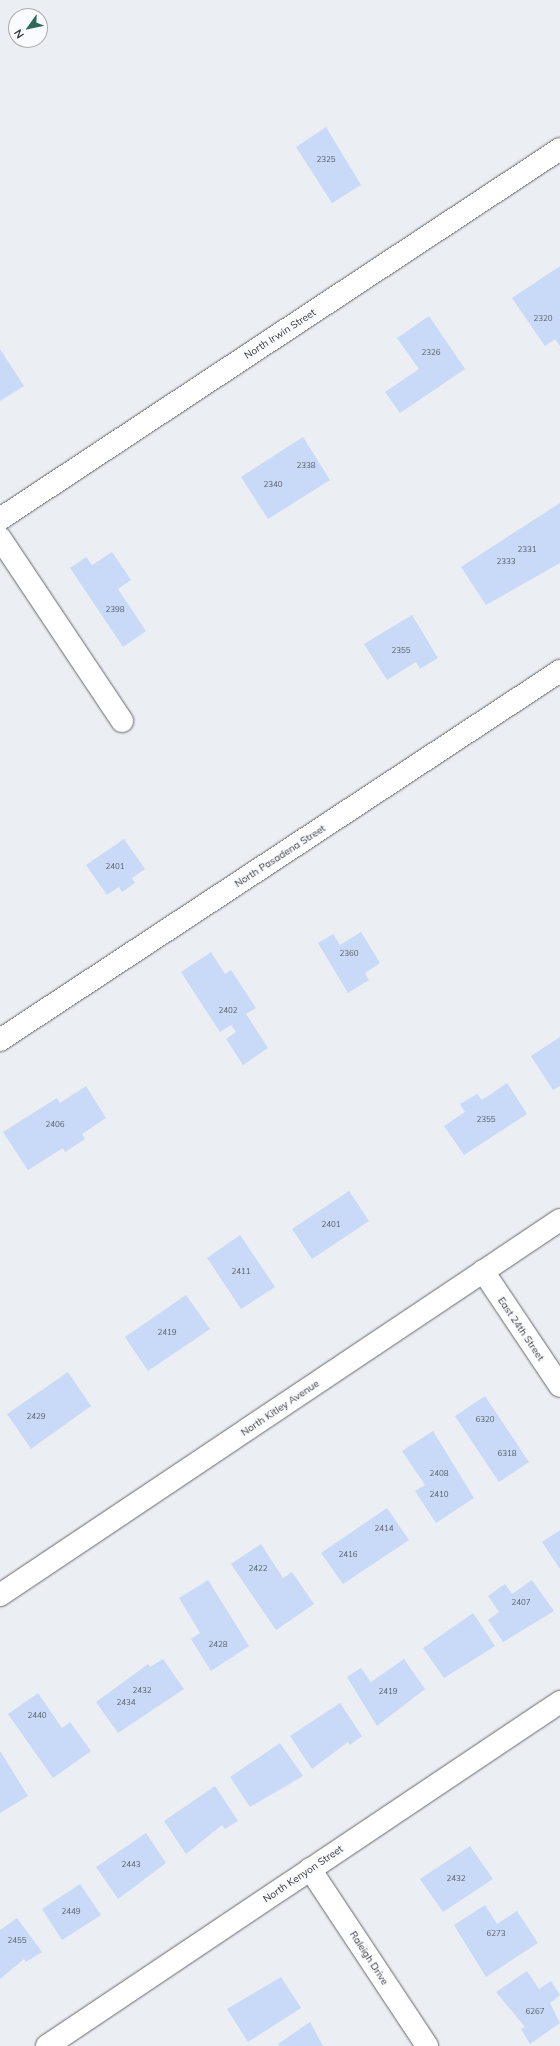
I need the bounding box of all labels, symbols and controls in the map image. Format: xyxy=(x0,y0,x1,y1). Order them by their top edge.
north arrow xyxy=(8,8,48,48)
text: N xyxy=(11,27,27,41)
house number: 2325 xyxy=(316,155,336,165)
street label: North Irwin Street xyxy=(242,306,318,362)
house number: 2320 xyxy=(533,314,553,324)
house number: 2326 xyxy=(421,348,441,358)
house number: 2338 xyxy=(296,461,316,471)
house number: 2340 xyxy=(263,480,283,490)
house number: 2331 xyxy=(517,545,537,555)
house number: 2333 xyxy=(496,557,516,567)
house number: 2398 xyxy=(105,605,125,615)
house number: 2355 xyxy=(391,646,411,656)
street label: North Pasadena Street xyxy=(232,822,328,890)
house number: 2401 xyxy=(105,862,125,872)
house number: 2360 xyxy=(339,949,359,959)
house number: 2402 xyxy=(218,1006,238,1016)
house number: 2355 xyxy=(476,1115,496,1125)
house number: 2406 xyxy=(45,1120,65,1130)
house number: 2401 xyxy=(321,1220,341,1230)
house number: 2411 xyxy=(231,1267,251,1277)
street label: East 24th Street xyxy=(495,1295,547,1363)
house number: 2419 xyxy=(157,1328,177,1338)
street label: North Kitley Avenue xyxy=(239,1377,321,1439)
house number: 2429 xyxy=(26,1412,46,1422)
house number: 6320 xyxy=(475,1415,495,1425)
house number: 6318 xyxy=(497,1449,517,1459)
house number: 2408 xyxy=(429,1469,449,1479)
house number: 2410 xyxy=(429,1490,449,1500)
house number: 2414 xyxy=(374,1524,394,1534)
house number: 2416 xyxy=(338,1550,358,1560)
house number: 2422 xyxy=(248,1564,268,1574)
house number: 2407 xyxy=(511,1598,531,1608)
house number: 2428 xyxy=(208,1640,228,1650)
house number: 2432 xyxy=(132,1686,152,1696)
house number: 2419 xyxy=(378,1687,398,1697)
house number: 2434 xyxy=(116,1698,136,1708)
house number: 2440 xyxy=(27,1711,47,1721)
street label: North Kenyon Street xyxy=(261,1843,345,1905)
house number: 2443 xyxy=(121,1860,141,1870)
house number: 2432 xyxy=(446,1874,466,1884)
house number: 2449 xyxy=(61,1907,81,1917)
street label: Raleigh Drive xyxy=(347,1929,391,1987)
house number: 6273 xyxy=(486,1929,506,1939)
house number: 2455 xyxy=(7,1936,27,1946)
house number: 6267 xyxy=(525,2007,545,2017)

